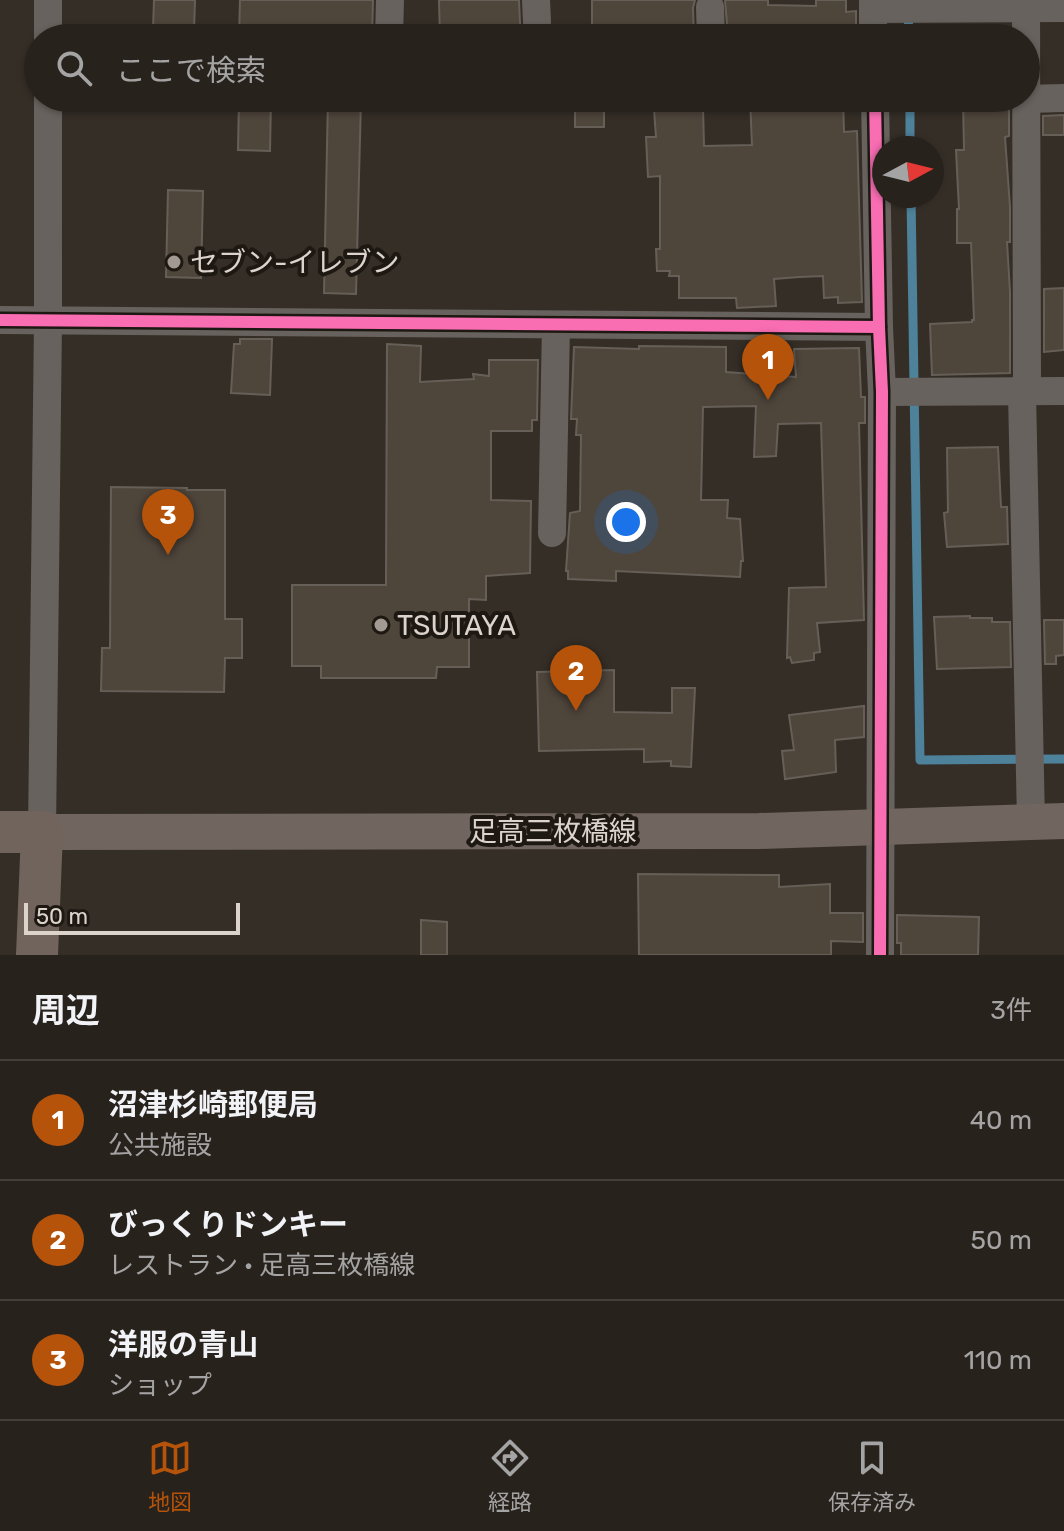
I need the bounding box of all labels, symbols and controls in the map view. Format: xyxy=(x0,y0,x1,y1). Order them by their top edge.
search box xyxy=(24,24,1040,112)
icon: search xyxy=(52,46,96,90)
text: ここで検索 xyxy=(116,53,266,89)
north arrow xyxy=(872,136,944,208)
place label: セブン-イレブン xyxy=(190,246,400,279)
marker: セブン-イレブン xyxy=(165,253,183,271)
pin: 1 xyxy=(742,334,794,400)
pin: 3 xyxy=(142,489,194,555)
your location xyxy=(606,502,646,542)
place label: TSUTAYA xyxy=(397,609,516,642)
marker: TSUTAYA xyxy=(372,616,390,634)
pin: 2 xyxy=(550,645,602,711)
street label: 足高三枚橋線 xyxy=(469,815,637,848)
scale bar xyxy=(24,899,240,935)
text: 50 m xyxy=(36,903,88,930)
text: 周辺 xyxy=(32,990,100,1031)
text: 3件 xyxy=(990,995,1032,1026)
text: 沼津杉崎郵便局 xyxy=(108,1087,318,1123)
text: 1 xyxy=(52,1105,64,1136)
text: 40 m xyxy=(970,1105,1032,1136)
text: 公共施設 xyxy=(108,1130,212,1161)
text: びっくりドンキー xyxy=(108,1207,348,1243)
text: 2 xyxy=(50,1225,66,1256)
text: 50 m xyxy=(971,1225,1032,1256)
text: レストラン · 足高三枚橋線 xyxy=(108,1250,415,1281)
text: 洋服の青山 xyxy=(108,1327,258,1363)
text: 3 xyxy=(49,1345,67,1376)
text: 110 m xyxy=(964,1345,1032,1376)
text: ショップ xyxy=(108,1370,212,1401)
tab: 地図 xyxy=(148,1436,192,1516)
tab: 経路 xyxy=(488,1436,532,1516)
tab: 保存済み xyxy=(828,1436,916,1516)

